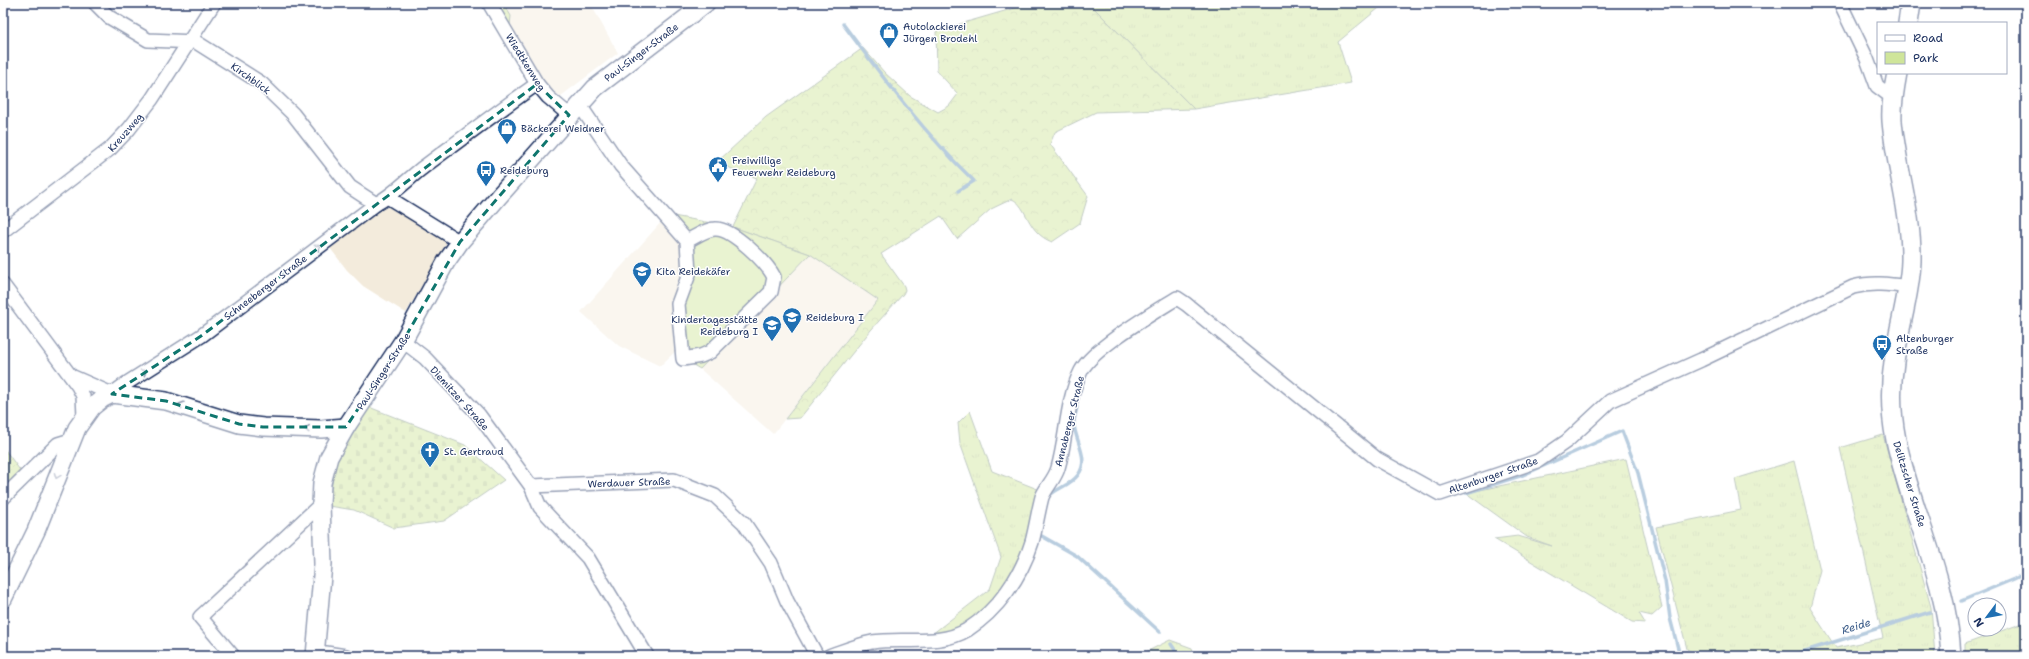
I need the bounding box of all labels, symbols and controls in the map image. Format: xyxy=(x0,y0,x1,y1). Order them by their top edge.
street label: Paul-Singer-Straße xyxy=(602,20,681,85)
place label: Autolackierei Jürgen Brodehl xyxy=(903,20,977,45)
shop icon: Autolackierei Jürgen Brodehl xyxy=(878,21,900,49)
legend xyxy=(1877,22,2007,74)
text: Road xyxy=(1913,30,1944,46)
street label: Wiedtkenweg xyxy=(503,31,548,93)
text: Park xyxy=(1913,50,1939,66)
street label: Kirchblick xyxy=(228,60,273,97)
street label: Kreuzweg xyxy=(105,110,146,154)
shop icon: Bäckerei Weidner xyxy=(496,117,518,145)
place label: Bäckerei Weidner xyxy=(521,122,605,135)
place label: Freiwillige Feuerwehr Reideburg xyxy=(732,154,836,179)
public building icon: Freiwillige Feuerwehr Reideburg xyxy=(707,155,729,183)
bus stop icon: Reideburg xyxy=(475,159,497,187)
place label: Reideburg xyxy=(500,164,549,177)
one-way arrow xyxy=(314,245,321,252)
street label: Schneeberger Straße xyxy=(221,252,310,323)
school or university icon: Kita Reidekäfer xyxy=(631,260,653,288)
place label: Kita Reidekäfer xyxy=(656,265,731,278)
school or university icon: Reideburg I xyxy=(781,306,803,334)
place label: Reideburg I xyxy=(806,311,864,324)
place label: Kindertagesstätte Reideburg I xyxy=(671,313,758,338)
school or university icon: Kindertagesstätte Reideburg I xyxy=(761,314,783,342)
street label: Paul-Singer-Straße xyxy=(354,330,413,412)
place label: Altenburger Straße xyxy=(1896,332,1954,357)
bus stop icon: Altenburger Straße xyxy=(1871,333,1893,361)
street label: Diemitzer Straße xyxy=(427,364,492,433)
one-way arrow xyxy=(140,369,147,377)
street label: Annaberger Straße xyxy=(1052,374,1087,468)
one-way arrow xyxy=(177,401,184,410)
one-way arrow xyxy=(304,424,310,433)
street label: Delitzscher Straße xyxy=(1890,439,1929,529)
church icon: St. Gertraud xyxy=(419,440,441,468)
place label: St. Gertraud xyxy=(444,445,504,458)
street label: Altenburger Straße xyxy=(1447,454,1540,497)
one-way arrow xyxy=(54,472,62,479)
street label: Werdauer Straße xyxy=(587,475,671,490)
north arrow xyxy=(1967,597,2007,637)
text: N xyxy=(1970,614,1988,630)
water label: Reide xyxy=(1840,615,1873,638)

